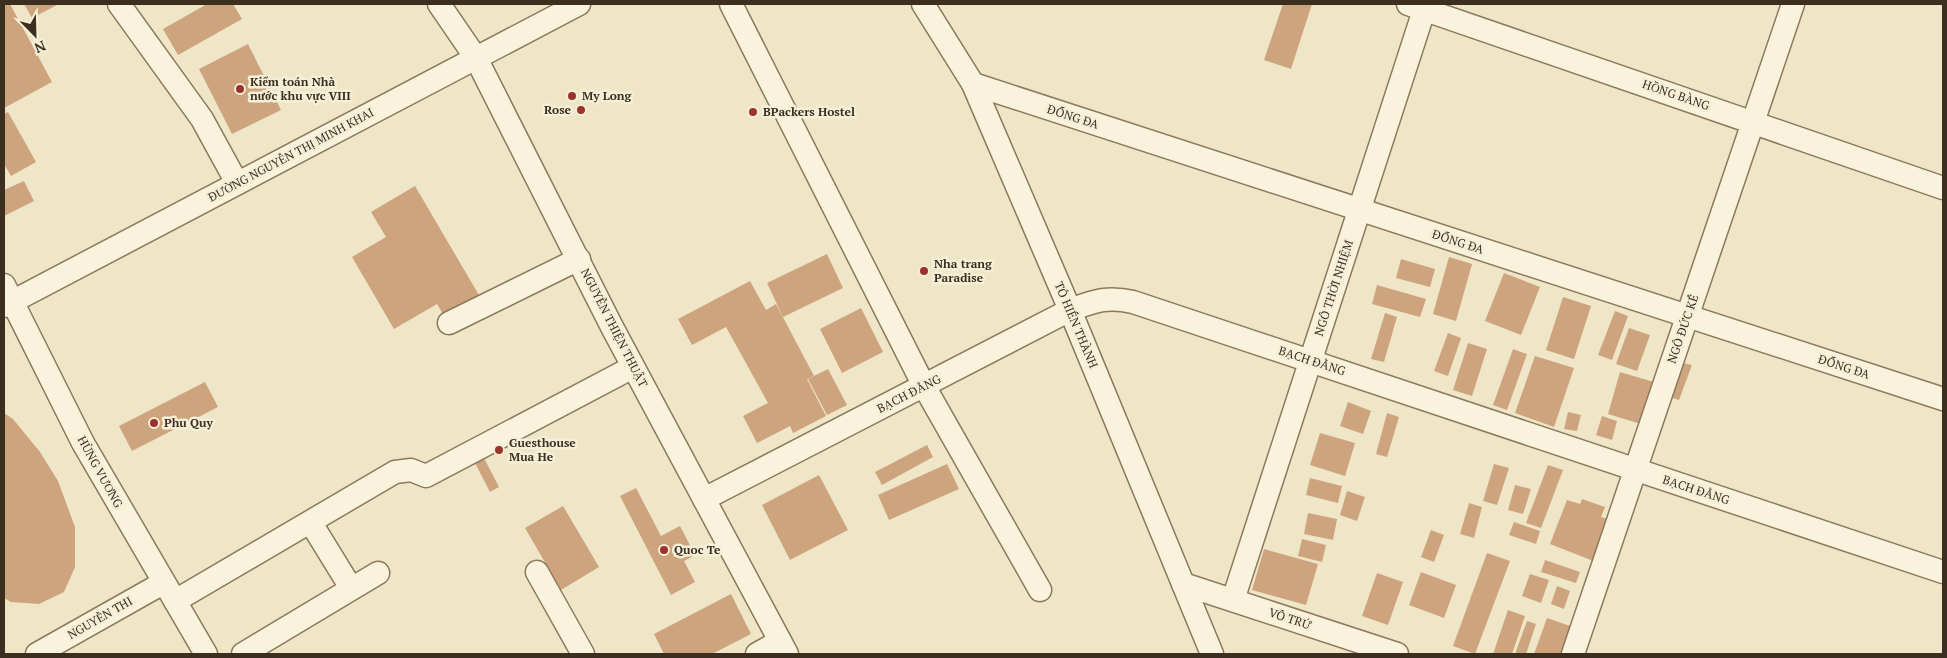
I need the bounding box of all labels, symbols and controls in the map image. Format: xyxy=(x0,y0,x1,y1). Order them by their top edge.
north arrow xyxy=(10,10,60,60)
text: N xyxy=(31,37,49,58)
place label: Kiểm toán Nhà nước khu vực VIII xyxy=(250,74,351,103)
street label: HỒNG BÀNG xyxy=(1641,76,1712,113)
marker: Kiểm toán Nhà nước khu vực VIII xyxy=(234,83,246,95)
place label: My Long xyxy=(582,88,632,103)
marker: My Long xyxy=(566,90,578,102)
street label: ĐỐNG ĐA xyxy=(1045,101,1102,132)
place label: Rose xyxy=(544,102,572,117)
street label: ĐƯỜNG NGUYỄN THỊ MINH KHAI xyxy=(205,104,376,205)
marker: Rose xyxy=(575,104,587,116)
place label: BPackers Hostel xyxy=(763,104,855,119)
marker: BPackers Hostel xyxy=(747,106,759,118)
street label: ĐỐNG ĐA xyxy=(1430,226,1487,257)
street label: NGÔ THỜI NHIỆM xyxy=(1311,237,1356,338)
place label: Nha trang Paradise xyxy=(934,256,992,285)
marker: Nha trang Paradise xyxy=(918,265,930,277)
street label: NGUYỄN THIỆN THUẬT xyxy=(578,266,651,390)
street label: TÔ HIẾN THÀNH xyxy=(1051,279,1102,371)
street label: NGÔ ĐỨC KẾ xyxy=(1664,292,1701,365)
street label: BẠCH ĐẰNG xyxy=(1277,343,1348,379)
street label: ĐỐNG ĐA xyxy=(1816,351,1873,382)
street label: BẠCH ĐẰNG xyxy=(874,371,944,416)
place label: Phu Quy xyxy=(164,415,214,430)
marker: Phu Quy xyxy=(148,417,160,429)
street label: HÙNG VƯƠNG xyxy=(75,433,127,511)
place label: Guesthouse Mua He xyxy=(509,435,576,464)
marker: Guesthouse Mua He xyxy=(493,444,505,456)
street label: BẠCH ĐẰNG xyxy=(1661,472,1732,508)
place label: Quoc Te xyxy=(674,542,721,557)
marker: Quoc Te xyxy=(658,544,670,556)
street label: NGUYỄN THI xyxy=(65,593,135,642)
street label: VÕ TRỨ xyxy=(1267,605,1314,633)

